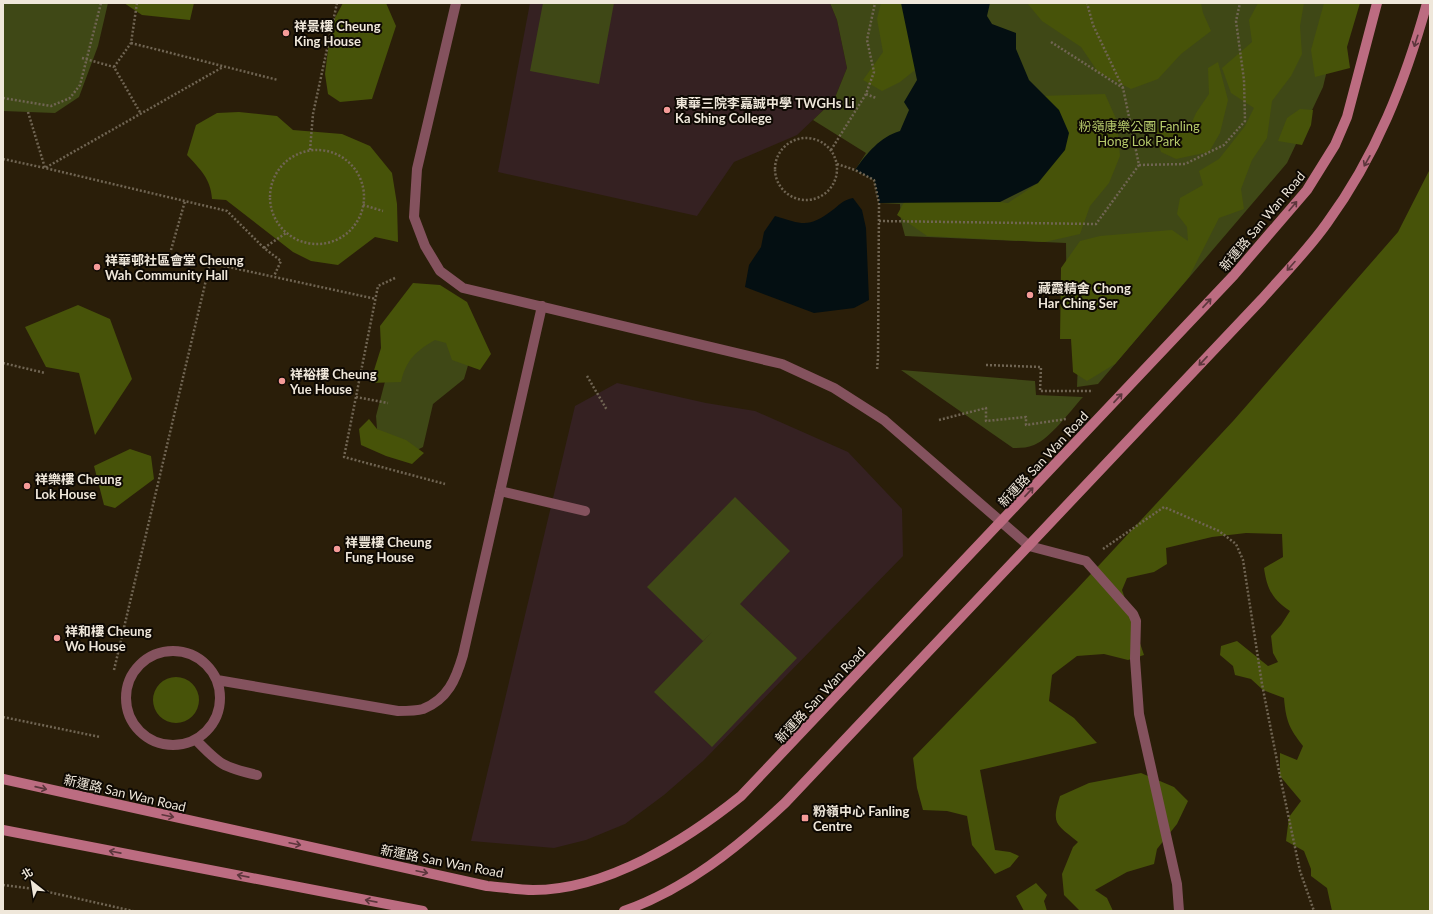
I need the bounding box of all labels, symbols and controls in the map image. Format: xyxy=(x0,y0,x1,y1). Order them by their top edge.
place label: 祥景樓 Cheung King House xyxy=(294,18,381,49)
marker: 祥景樓 Cheung King House xyxy=(281,28,291,38)
one-way arrow xyxy=(1412,34,1419,47)
place label: 東華三院李嘉誠中學 TWGHs Li Ka Shing College xyxy=(675,95,855,126)
marker: 東華三院李嘉誠中學 TWGHs Li Ka Shing College xyxy=(662,105,672,115)
park label: 粉嶺康樂公園 Fanling Hong Lok Park xyxy=(1078,118,1200,149)
one-way arrow xyxy=(1362,154,1370,166)
street label: 新運路 San Wan Road xyxy=(1216,168,1308,274)
one-way arrow xyxy=(1289,200,1298,211)
place label: 祥華邨社區會堂 Cheung Wah Community Hall xyxy=(105,252,244,283)
one-way arrow xyxy=(1287,261,1296,271)
marker: 祥華邨社區會堂 Cheung Wah Community Hall xyxy=(92,262,102,272)
place label: 藏霞精舍 Chong Har Ching Ser xyxy=(1038,280,1131,311)
marker: 藏霞精舍 Chong Har Ching Ser xyxy=(1025,290,1035,300)
one-way arrow xyxy=(1203,298,1212,308)
one-way arrow xyxy=(1198,356,1208,366)
place label: 祥裕樓 Cheung Yue House xyxy=(289,366,377,397)
marker: 祥裕樓 Cheung Yue House xyxy=(277,376,287,386)
one-way arrow xyxy=(1113,393,1123,403)
street label: 新運路 San Wan Road xyxy=(995,408,1091,510)
place label: 祥樂樓 Cheung Lok House xyxy=(35,471,122,502)
marker: 祥樂樓 Cheung Lok House xyxy=(22,481,32,491)
one-way arrow xyxy=(1024,487,1034,497)
place label: 祥豐樓 Cheung Fung House xyxy=(345,534,432,565)
marker: 祥豐樓 Cheung Fung House xyxy=(332,544,342,554)
place label: 祥和樓 Cheung Wo House xyxy=(65,623,152,654)
marker: 祥和樓 Cheung Wo House xyxy=(52,633,62,643)
street label: 新運路 San Wan Road xyxy=(772,644,868,746)
street label: 新運路 San Wan Road xyxy=(62,771,188,815)
one-way arrow xyxy=(34,784,47,792)
place label: 粉嶺中心 Fanling Centre xyxy=(813,803,909,834)
one-way arrow xyxy=(161,813,174,821)
marker: 粉嶺中心 Fanling Centre xyxy=(800,813,810,823)
one-way arrow xyxy=(288,841,301,849)
street label: 新運路 San Wan Road xyxy=(379,841,505,881)
one-way arrow xyxy=(109,847,122,855)
north arrow xyxy=(12,862,52,902)
text: 北 xyxy=(19,865,35,881)
one-way arrow xyxy=(415,868,428,876)
one-way arrow xyxy=(237,872,250,880)
one-way arrow xyxy=(365,897,378,905)

